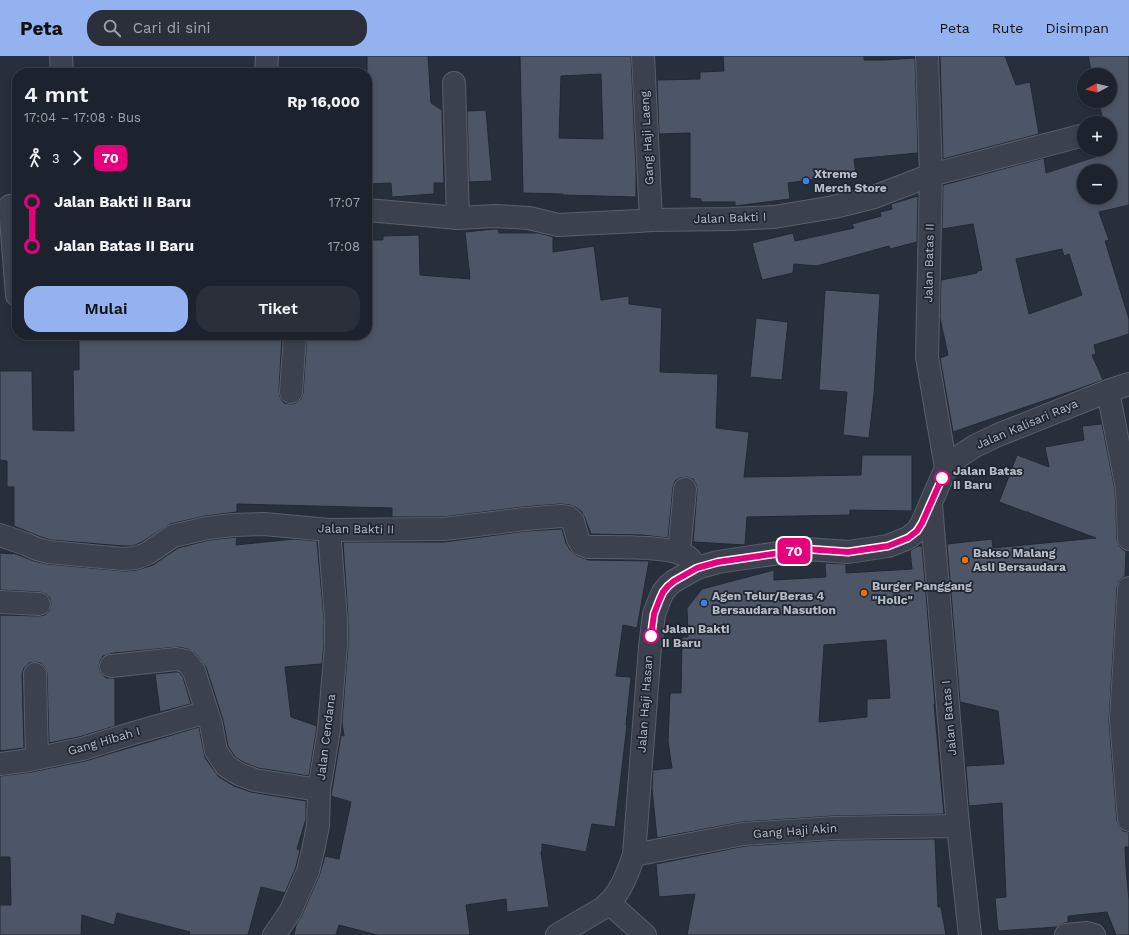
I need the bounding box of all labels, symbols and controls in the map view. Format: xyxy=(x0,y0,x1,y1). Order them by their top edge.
search box xyxy=(87,10,367,46)
text: Peta xyxy=(20,17,63,40)
icon: search xyxy=(101,17,123,39)
text: Cari di sini xyxy=(133,19,210,37)
text: Peta xyxy=(940,20,970,36)
text: Rute xyxy=(992,20,1023,36)
text: Disimpan xyxy=(1045,20,1109,36)
north arrow xyxy=(1077,68,1117,108)
map controls xyxy=(1077,68,1117,204)
text: 4 mnt xyxy=(24,82,88,107)
street label: Gang Haji Laeng xyxy=(638,90,656,185)
text: Rp 16,000 xyxy=(287,93,360,111)
text: 17:04 – 17:08 · Bus xyxy=(24,110,141,125)
button: + xyxy=(1077,116,1117,156)
icon: walk xyxy=(24,147,46,169)
icon: forward xyxy=(66,147,88,169)
text: 70 xyxy=(102,150,119,166)
text: 3 xyxy=(52,151,60,166)
button: − xyxy=(1077,164,1117,204)
place label: Xtreme Merch Store xyxy=(814,167,887,195)
marker: Xtreme Merch Store xyxy=(801,176,811,186)
text: Jalan Bakti II Baru xyxy=(54,193,191,211)
text: 17:07 xyxy=(329,195,360,210)
street label: Jalan Bakti I xyxy=(693,210,767,226)
street label: Jalan Batas II xyxy=(921,223,937,303)
text: Jalan Batas II Baru xyxy=(54,237,194,255)
text: 17:08 xyxy=(328,239,360,254)
button: Mulai xyxy=(24,286,188,332)
button: Tiket xyxy=(196,286,360,332)
street label: Jalan Kalisari Raya xyxy=(974,396,1080,452)
place label: Jalan Batas II Baru xyxy=(953,464,1023,492)
marker: Jalan Batas II Baru xyxy=(934,470,950,486)
street label: Jalan Bakti II xyxy=(318,521,394,537)
line badge: 70 xyxy=(776,538,812,564)
text: 70 xyxy=(785,543,803,559)
place label: Bakso Malang Asli Bersaudara xyxy=(973,546,1066,574)
marker: Bakso Malang Asli Bersaudara xyxy=(960,555,970,565)
place label: Burger Panggang "Holic" xyxy=(872,579,972,607)
marker: Burger Panggang "Holic" xyxy=(859,588,869,598)
place label: Agen Telur/Beras 4 Bersaudara Nasution xyxy=(712,589,836,617)
marker: Agen Telur/Beras 4 Bersaudara Nasution xyxy=(699,598,709,608)
place label: Jalan Bakti II Baru xyxy=(662,622,729,650)
marker: Jalan Bakti II Baru xyxy=(643,628,659,644)
street label: Jalan Haji Hasan xyxy=(635,655,655,753)
street label: Jalan Batas I xyxy=(939,680,959,756)
street label: Jalan Cendana xyxy=(314,693,338,781)
street label: Gang Hibah I xyxy=(66,724,142,758)
street label: Gang Haji Akin xyxy=(752,821,838,841)

